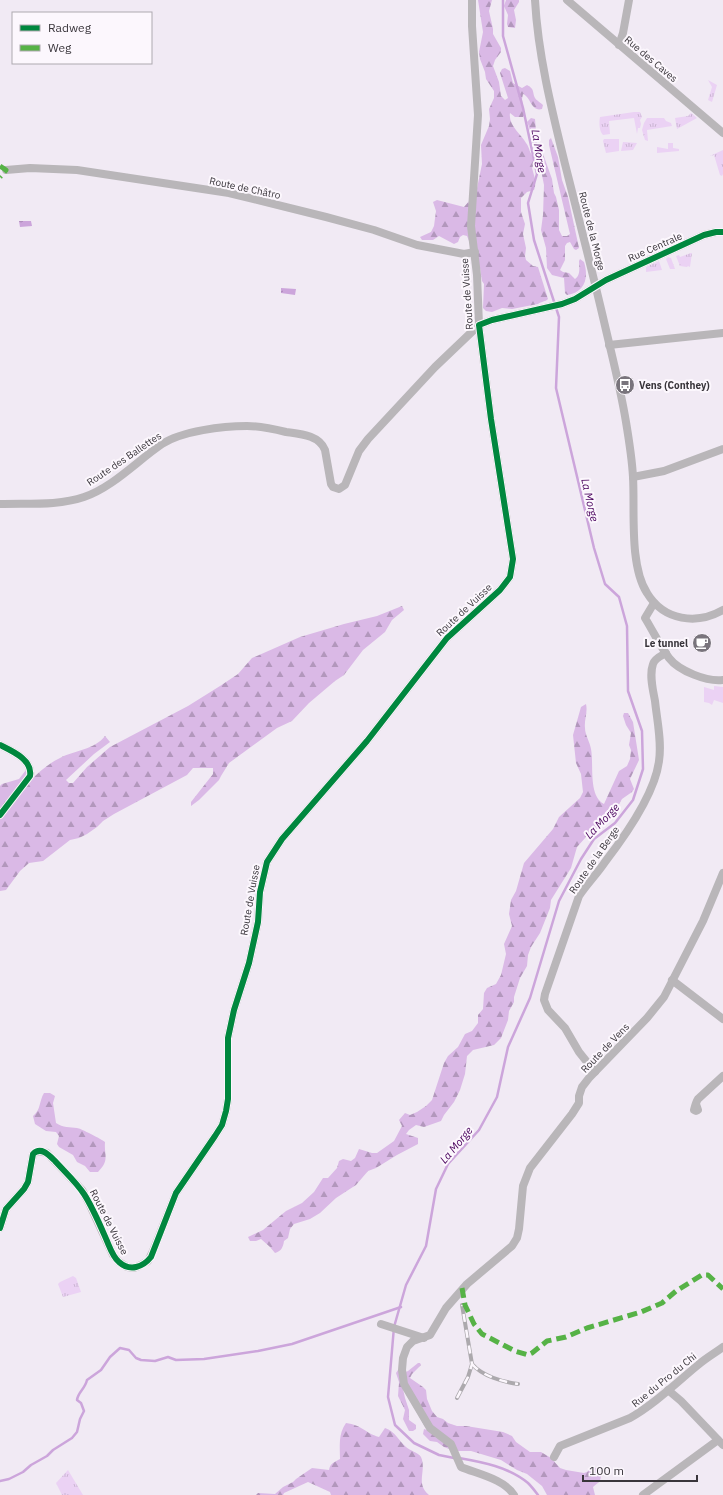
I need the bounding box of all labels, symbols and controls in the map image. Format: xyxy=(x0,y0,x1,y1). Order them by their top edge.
legend xyxy=(12,12,152,64)
text: Radweg xyxy=(48,20,92,35)
street label: Rue des Caves xyxy=(622,33,680,85)
text: Weg xyxy=(48,40,72,55)
water label: La Morge xyxy=(529,128,549,174)
street label: Route de Châtro xyxy=(208,174,282,202)
street label: Route de la Morge xyxy=(576,190,608,272)
street label: Rue Centrale xyxy=(626,229,685,265)
street label: Route de Vuisse xyxy=(458,257,476,330)
bus stop icon: Vens (Conthey) xyxy=(614,374,636,396)
place label: Vens (Conthey) xyxy=(639,379,710,392)
street label: Route des Ballettes xyxy=(84,429,164,489)
water label: La Morge xyxy=(578,477,602,523)
street label: Route de Vuisse xyxy=(433,580,495,639)
cafe icon: Le tunnel xyxy=(691,632,713,654)
place label: Le tunnel xyxy=(644,637,688,650)
water label: La Morge xyxy=(582,800,623,842)
street label: Route de la Berge xyxy=(566,823,622,896)
street label: Route de Vuisse xyxy=(237,863,263,936)
street label: Route de Vens xyxy=(578,1020,632,1076)
water label: La Morge xyxy=(437,1123,476,1166)
street label: Route de Vuisse xyxy=(87,1187,131,1257)
street label: Rue du Pro du Chi xyxy=(629,1350,699,1410)
scale bar xyxy=(583,1457,697,1483)
text: 100 m xyxy=(589,1463,624,1478)

